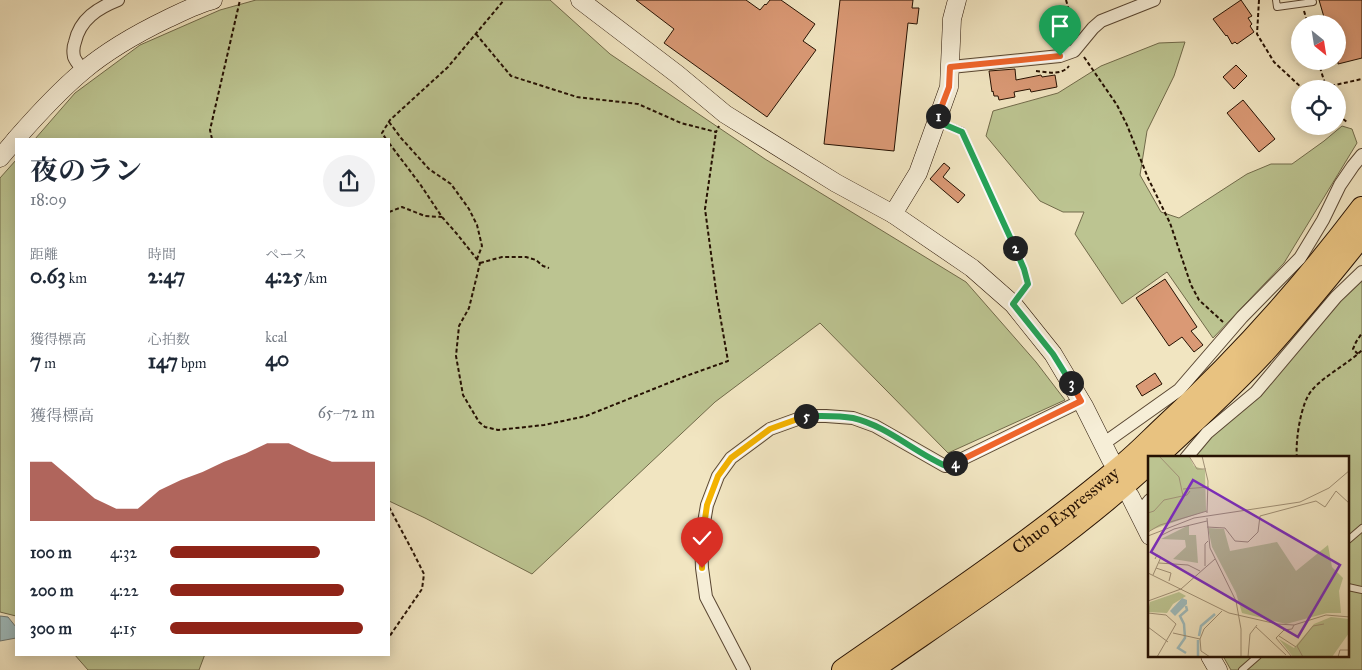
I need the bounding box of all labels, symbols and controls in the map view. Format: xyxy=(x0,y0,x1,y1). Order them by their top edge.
pin xyxy=(1039,5,1081,56)
icon: arrive xyxy=(1046,12,1074,40)
north arrow xyxy=(1291,15,1346,70)
map controls xyxy=(1291,15,1346,135)
button: locate xyxy=(1291,80,1346,135)
pin: 1 xyxy=(926,104,950,128)
text: 1 xyxy=(936,108,941,125)
text: 夜のラン xyxy=(30,153,142,188)
button: share xyxy=(323,155,375,207)
text: 18:09 xyxy=(30,190,67,209)
pin: 2 xyxy=(1002,236,1028,260)
text: 2 xyxy=(1012,240,1019,257)
text: 距離 xyxy=(30,246,58,263)
text: 時間 xyxy=(148,246,176,263)
text: ペース xyxy=(265,246,307,263)
text: 0.63 xyxy=(30,263,66,289)
text: 2:47 xyxy=(148,263,185,289)
text: 4:25 xyxy=(265,263,302,289)
text: km xyxy=(66,270,87,287)
text: /km xyxy=(302,270,327,287)
text: kcal xyxy=(265,329,287,346)
text: 獲得標高 xyxy=(30,331,86,348)
text: 心拍数 xyxy=(148,331,190,348)
text: 40 xyxy=(265,346,289,372)
text: 7 xyxy=(30,348,41,374)
text: 147 xyxy=(148,348,178,374)
text: m xyxy=(41,355,56,372)
text: bpm xyxy=(178,355,206,372)
pin: 3 xyxy=(1058,370,1084,396)
text: 3 xyxy=(1069,375,1074,392)
text: 65–72 m xyxy=(318,403,375,422)
pin: 5 xyxy=(794,404,818,428)
text: 獲得標高 xyxy=(30,406,94,425)
text: 5 xyxy=(803,408,810,425)
pin: 4 xyxy=(942,450,968,476)
text: 4 xyxy=(952,455,959,472)
inset map xyxy=(1148,456,1350,658)
street label: Chuo Expressway xyxy=(1008,462,1124,559)
pin xyxy=(681,517,723,568)
icon: check xyxy=(688,524,716,552)
text: 100 m xyxy=(30,543,72,562)
text: 4:32 xyxy=(110,543,137,562)
text: 200 m xyxy=(30,581,73,600)
text: 4:22 xyxy=(110,581,139,600)
text: 300 m xyxy=(30,619,72,638)
text: 4:15 xyxy=(110,619,137,638)

